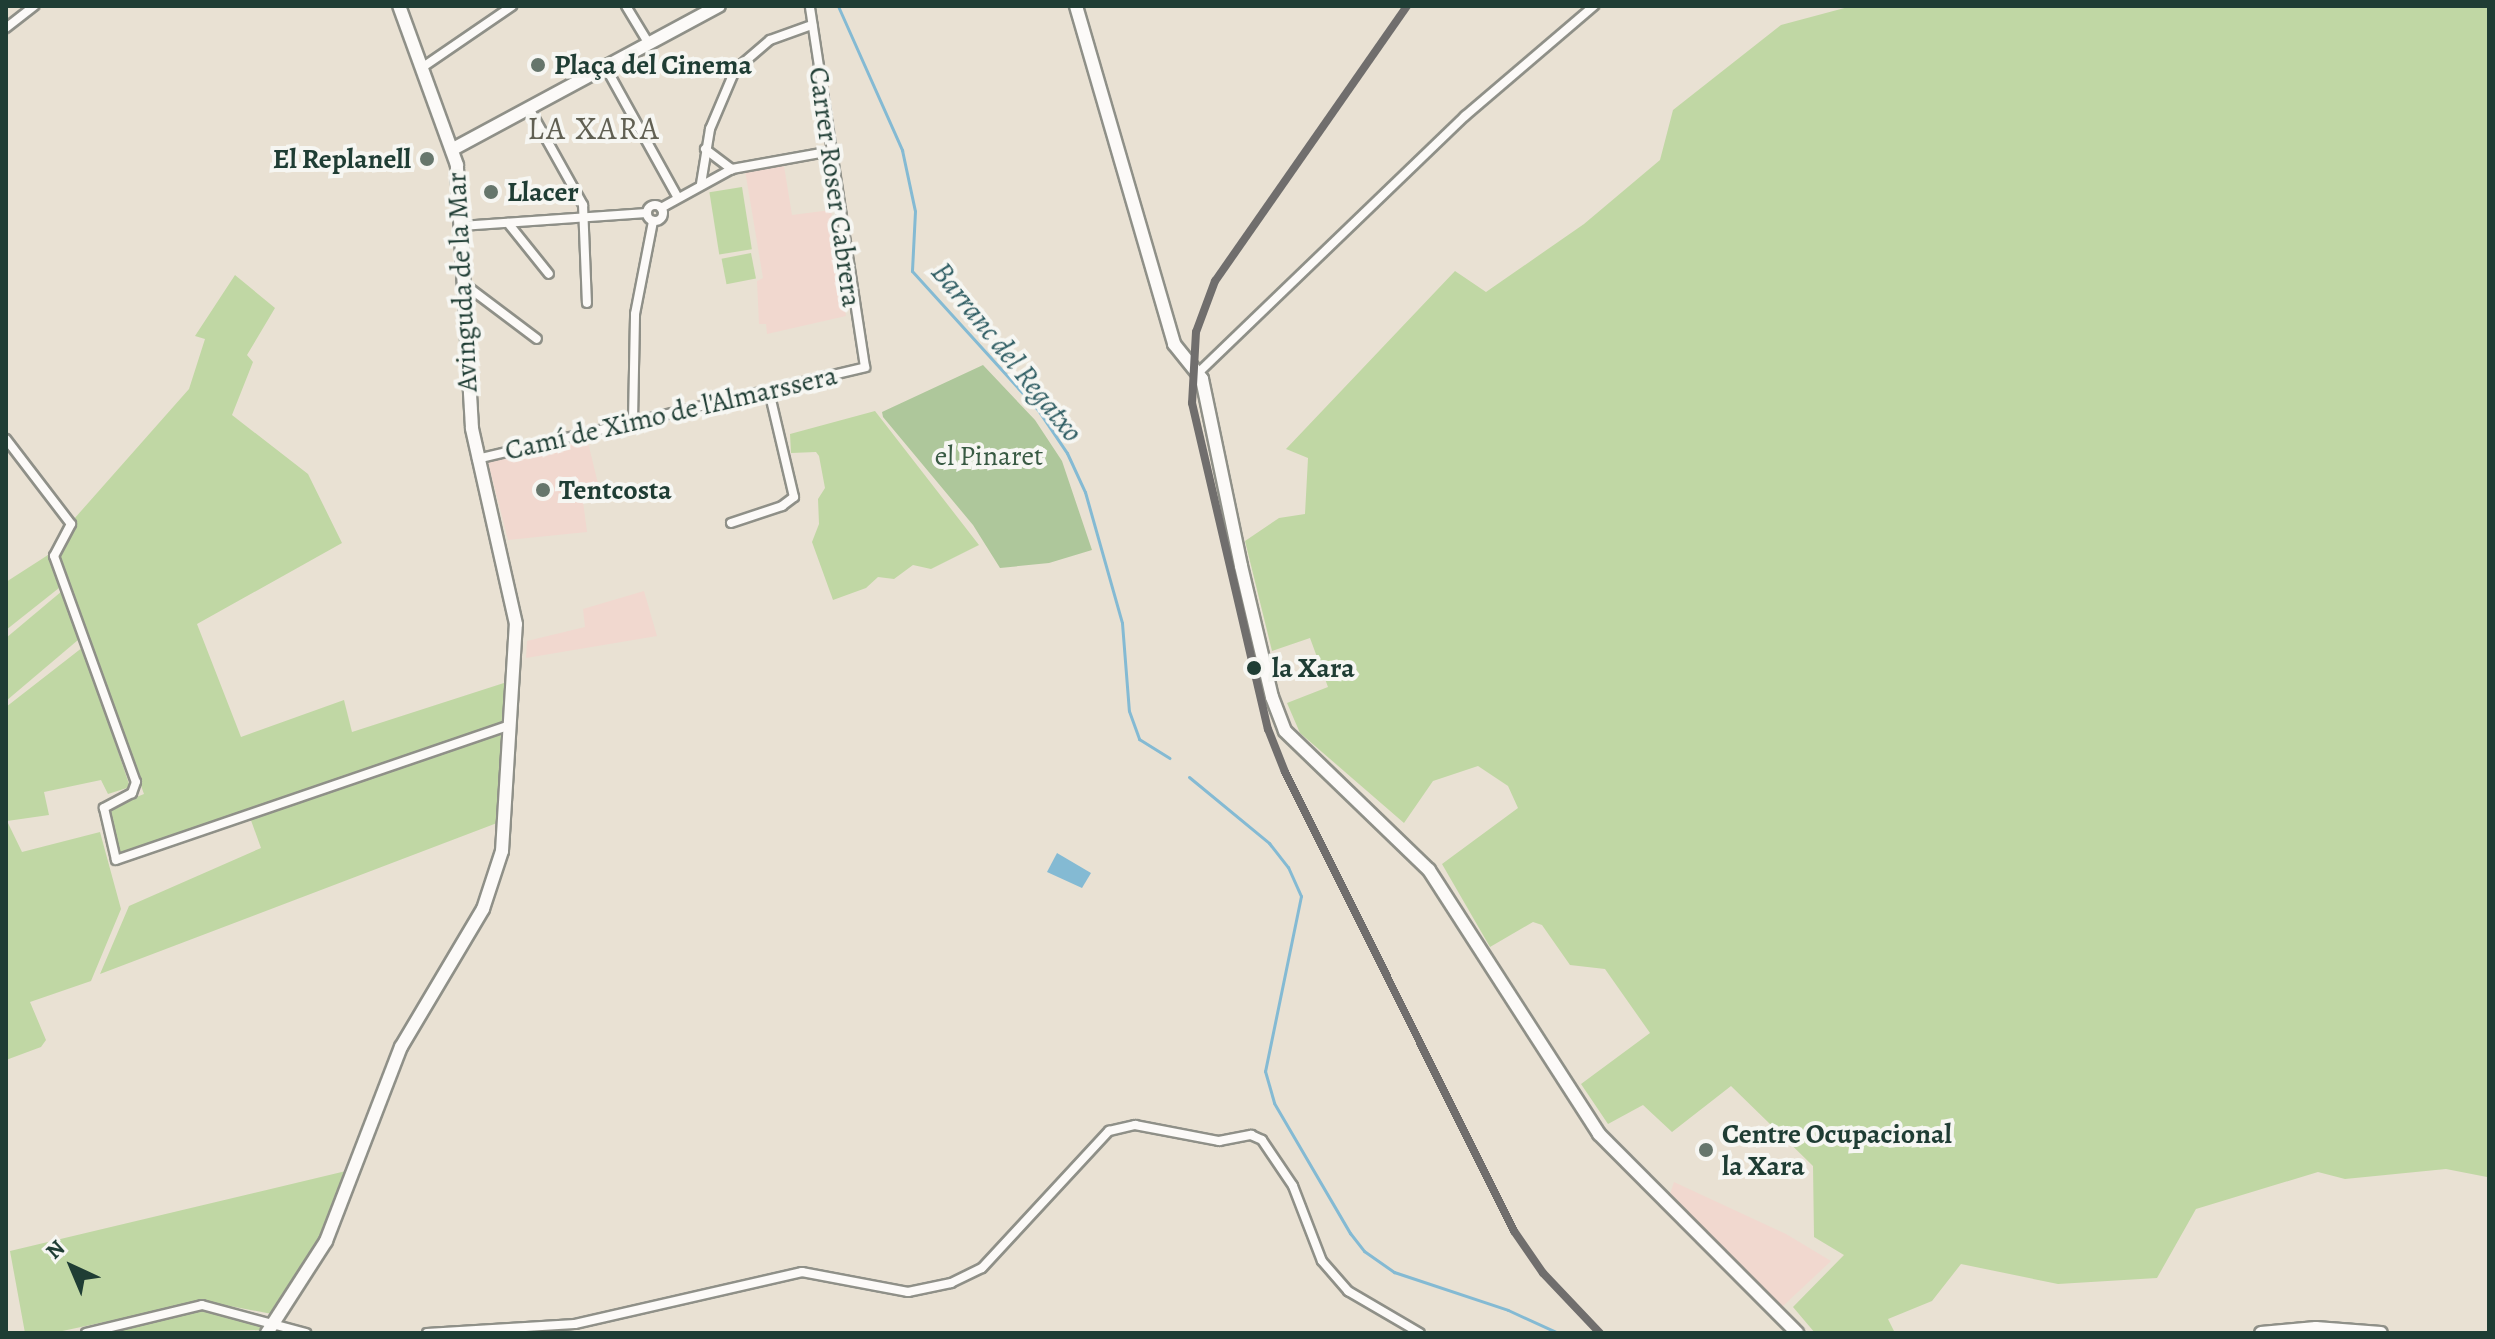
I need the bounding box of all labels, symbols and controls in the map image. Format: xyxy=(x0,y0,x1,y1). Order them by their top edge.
place label: Plaça del Cinema xyxy=(554,48,752,82)
marker: Plaça del Cinema xyxy=(529,56,547,74)
street label: Carrer Roser Cabrera xyxy=(802,65,868,309)
district label: LA XARA xyxy=(527,109,661,147)
place label: El Replanell xyxy=(273,142,411,176)
marker: El Replanell xyxy=(418,150,436,168)
street label: Avinguda de la Mar xyxy=(439,171,485,393)
place label: Llacer xyxy=(507,175,579,209)
marker: Llacer xyxy=(482,183,500,201)
water label: Barranc del Regatxo xyxy=(924,255,1090,449)
street label: Camí de Ximo de l'Almarssera xyxy=(502,358,840,468)
park label: el Pinaret xyxy=(935,439,1043,473)
place label: Tentcosta xyxy=(559,473,672,507)
marker: Tentcosta xyxy=(534,481,552,499)
place label: la Xara xyxy=(1272,651,1355,685)
marker: la Xara xyxy=(1243,657,1265,679)
place label: Centre Ocupacional la Xara xyxy=(1722,1117,1952,1183)
marker: Centre Ocupacional la Xara xyxy=(1697,1141,1715,1159)
north arrow xyxy=(32,1227,112,1307)
text: N xyxy=(39,1233,72,1266)

